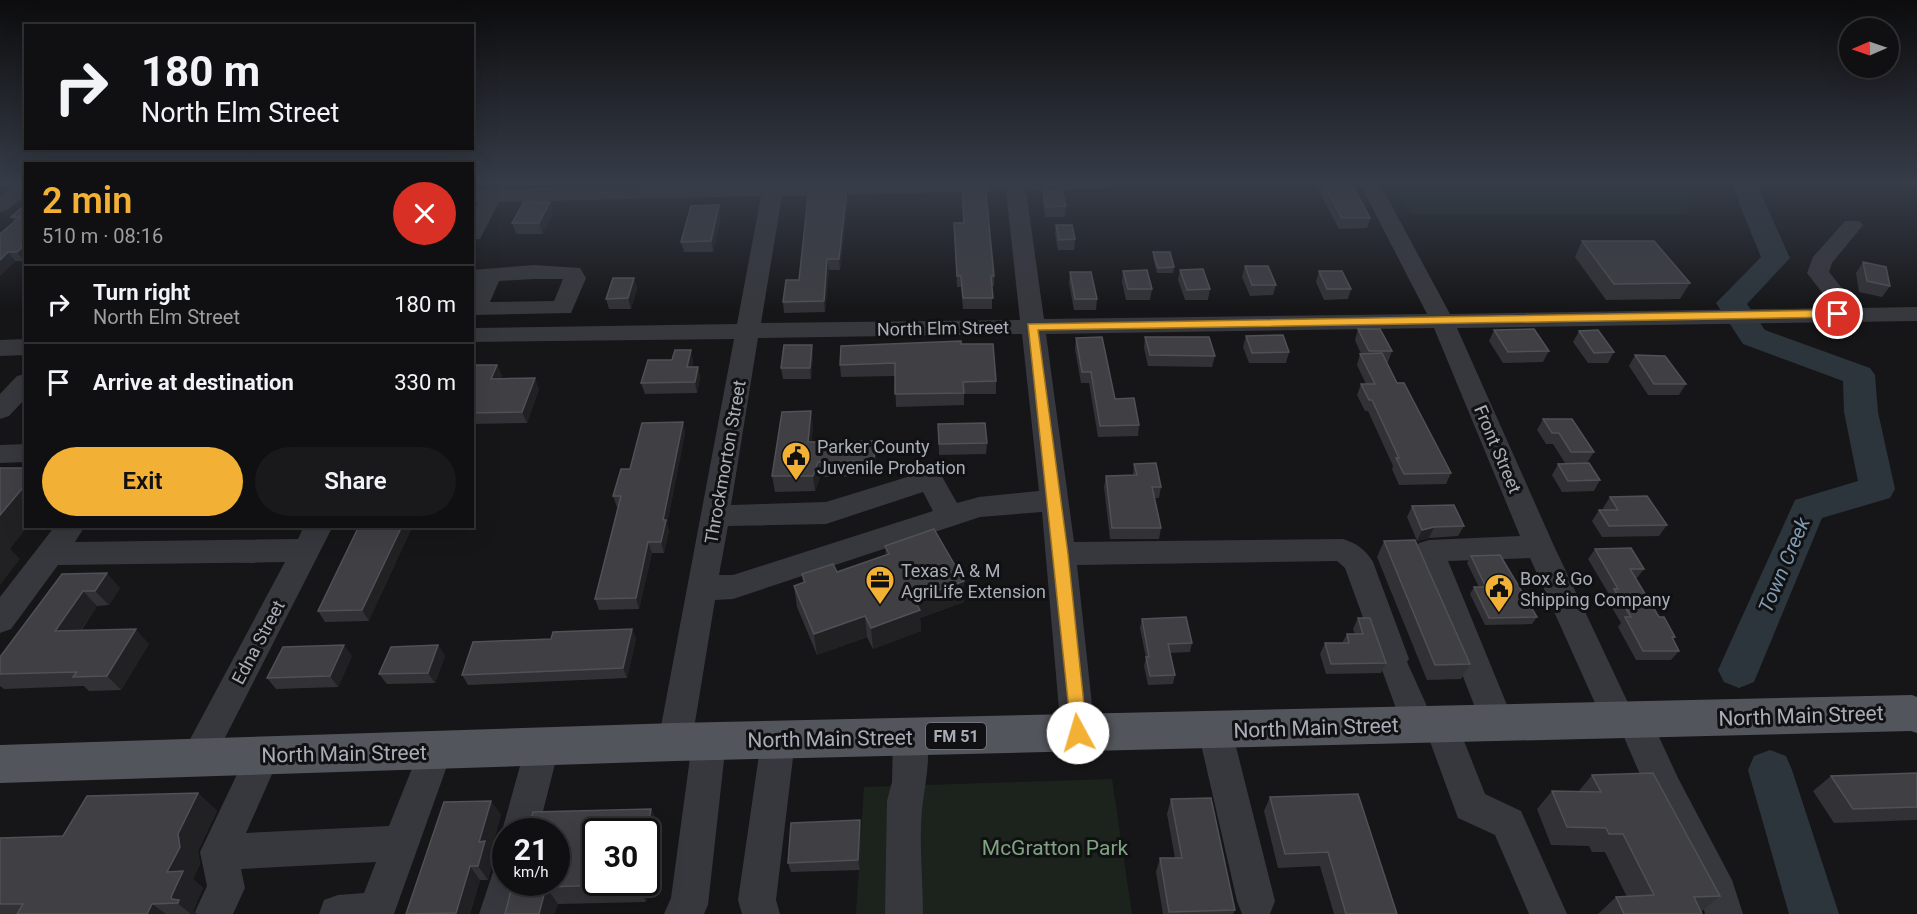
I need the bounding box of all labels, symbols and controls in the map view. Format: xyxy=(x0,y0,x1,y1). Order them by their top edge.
north arrow xyxy=(1839,18,1899,78)
map controls xyxy=(1839,18,1899,78)
text: 180 m xyxy=(141,47,260,96)
icon: right xyxy=(42,48,120,126)
text: North Elm Street xyxy=(141,97,339,129)
text: 2 min xyxy=(42,180,132,222)
button: close xyxy=(393,182,456,245)
text: 510 m · 08:16 xyxy=(42,224,163,248)
text: Turn right xyxy=(93,280,190,305)
icon: right xyxy=(42,288,75,321)
pin xyxy=(1812,288,1863,339)
text: 180 m xyxy=(394,292,456,317)
icon: arrive xyxy=(1821,297,1854,330)
text: North Elm Street xyxy=(93,305,240,329)
street label: North Elm Street xyxy=(877,316,1009,340)
icon: arrive xyxy=(42,366,75,399)
text: Arrive at destination xyxy=(93,370,294,395)
text: 330 m xyxy=(394,370,456,395)
street label: Throckmorton Street xyxy=(700,378,750,545)
street label: Front Street xyxy=(1470,402,1526,496)
place label: Parker County Juvenile Probation xyxy=(817,436,966,478)
public building icon: Parker County Juvenile Probation xyxy=(780,440,812,482)
button: Exit xyxy=(42,447,243,516)
button: Share xyxy=(255,447,456,516)
water label: Town Creek xyxy=(1753,513,1815,616)
place label: Texas A & M AgriLife Extension xyxy=(901,560,1046,602)
office icon: Texas A & M AgriLife Extension xyxy=(864,564,896,606)
place label: Box & Go Shipping Company xyxy=(1520,568,1671,610)
public building icon: Box & Go Shipping Company xyxy=(1483,572,1515,614)
street label: Edna Street xyxy=(227,596,289,688)
position arrow xyxy=(1046,701,1110,765)
street label: North Main Street xyxy=(1718,701,1884,731)
street label: North Main Street xyxy=(1233,713,1399,743)
road number: FM 51 xyxy=(926,723,986,749)
street label: North Main Street xyxy=(747,726,913,752)
street label: North Main Street xyxy=(261,741,427,767)
speed limit sign: 30 xyxy=(582,818,660,896)
text: 21 xyxy=(514,832,548,867)
park label: McGratton Park xyxy=(982,836,1129,860)
text: km/h xyxy=(513,863,549,881)

